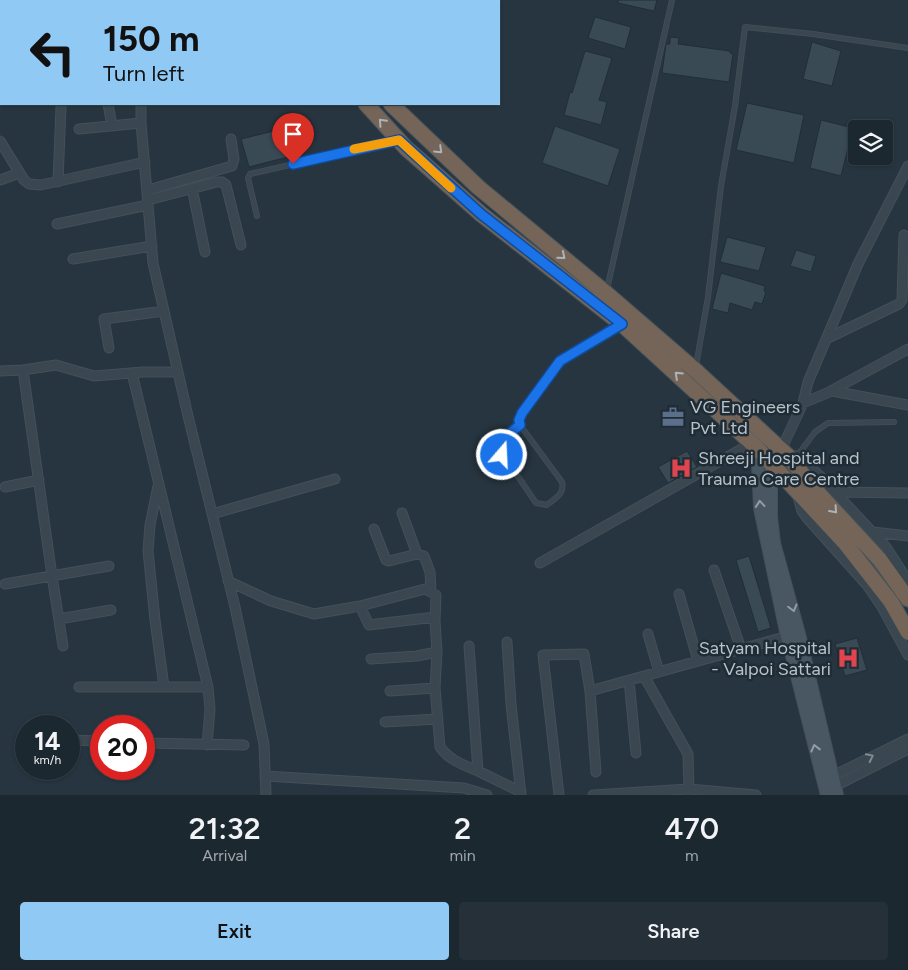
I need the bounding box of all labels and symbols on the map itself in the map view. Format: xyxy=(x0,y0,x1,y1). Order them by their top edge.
pin xyxy=(272,113,314,164)
one-way arrow xyxy=(379,119,388,128)
one-way arrow xyxy=(434,144,443,153)
one-way arrow xyxy=(556,251,565,259)
one-way arrow xyxy=(674,372,683,381)
place label: VG Engineers Pvt Ltd xyxy=(690,396,800,439)
office icon: VG Engineers Pvt Ltd xyxy=(660,404,686,430)
position arrow xyxy=(475,428,527,480)
place label: Shreeji Hospital and Trauma Care Centre xyxy=(698,447,860,490)
hospital icon: Shreeji Hospital and Trauma Care Centre xyxy=(668,455,694,481)
one-way arrow xyxy=(755,500,766,508)
one-way arrow xyxy=(828,504,837,513)
one-way arrow xyxy=(787,604,797,612)
place label: Satyam Hospital - Valpoi Sattari xyxy=(699,637,831,680)
hospital icon: Satyam Hospital - Valpoi Sattari xyxy=(835,645,861,671)
speed limit sign: 20 xyxy=(90,715,155,780)
one-way arrow xyxy=(811,744,821,752)
one-way arrow xyxy=(865,753,874,763)

